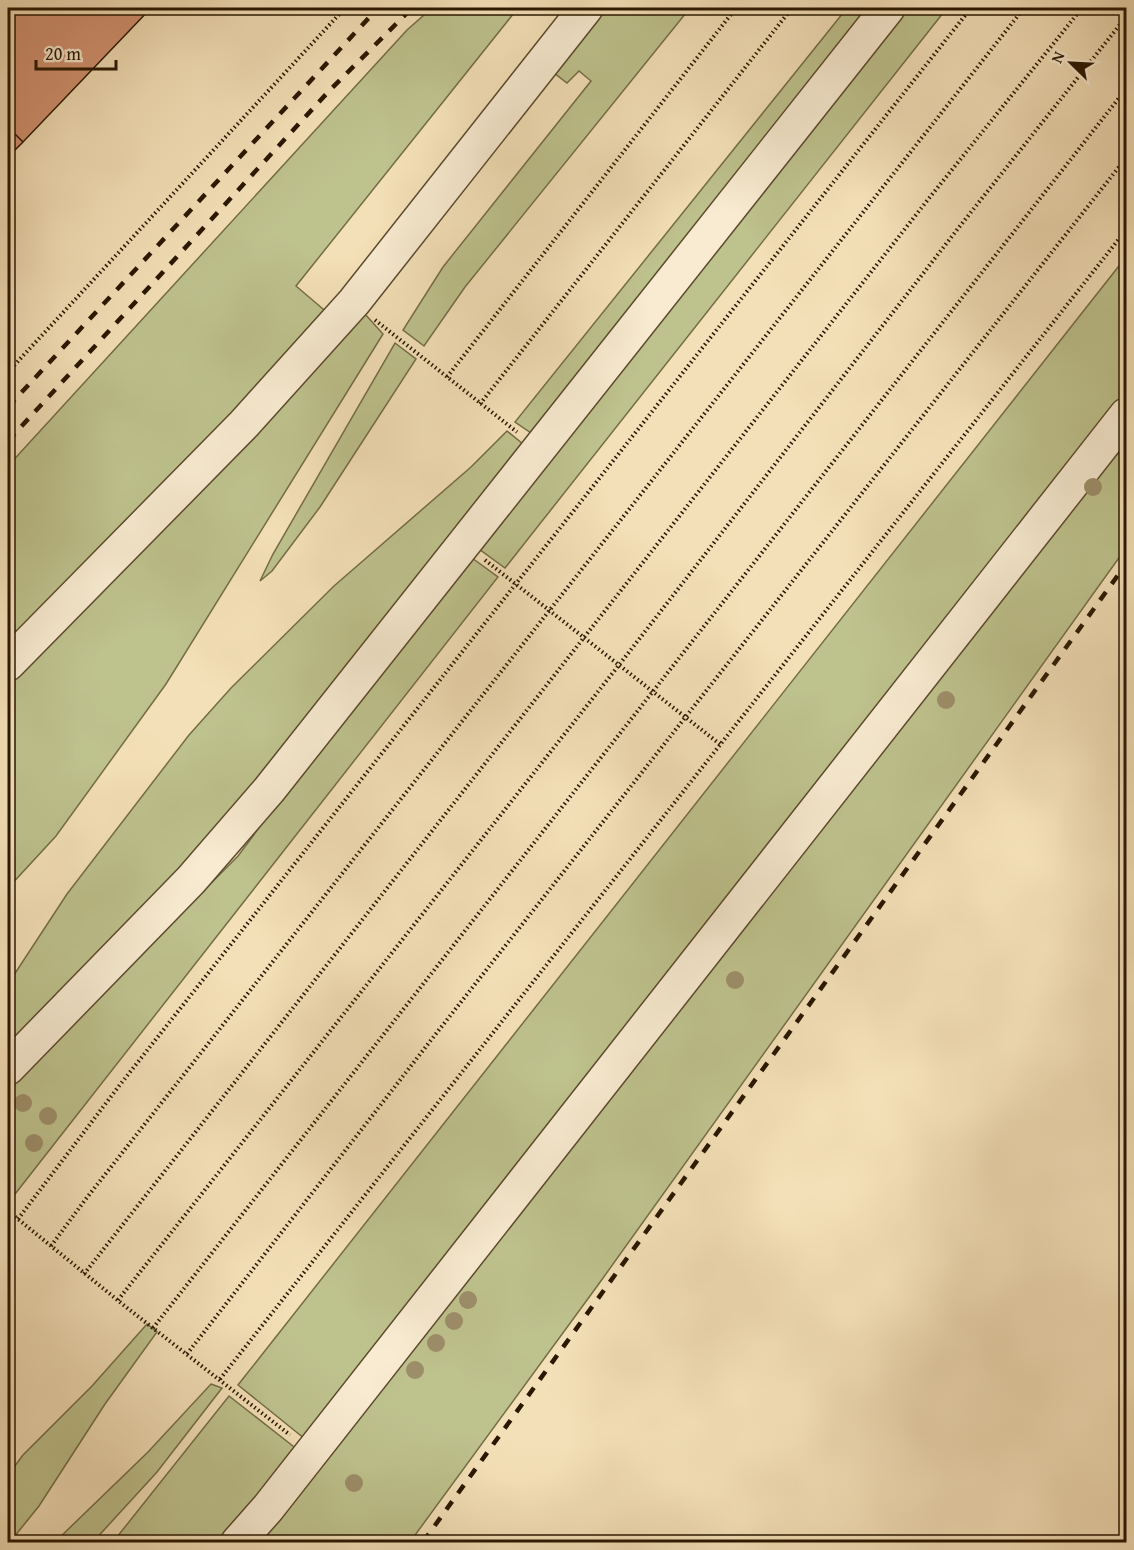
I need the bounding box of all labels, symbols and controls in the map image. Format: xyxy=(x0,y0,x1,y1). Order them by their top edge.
scale bar xyxy=(36,33,116,71)
north arrow xyxy=(1041,33,1101,93)
text: 20 m xyxy=(45,40,81,67)
text: N xyxy=(1044,47,1071,67)

